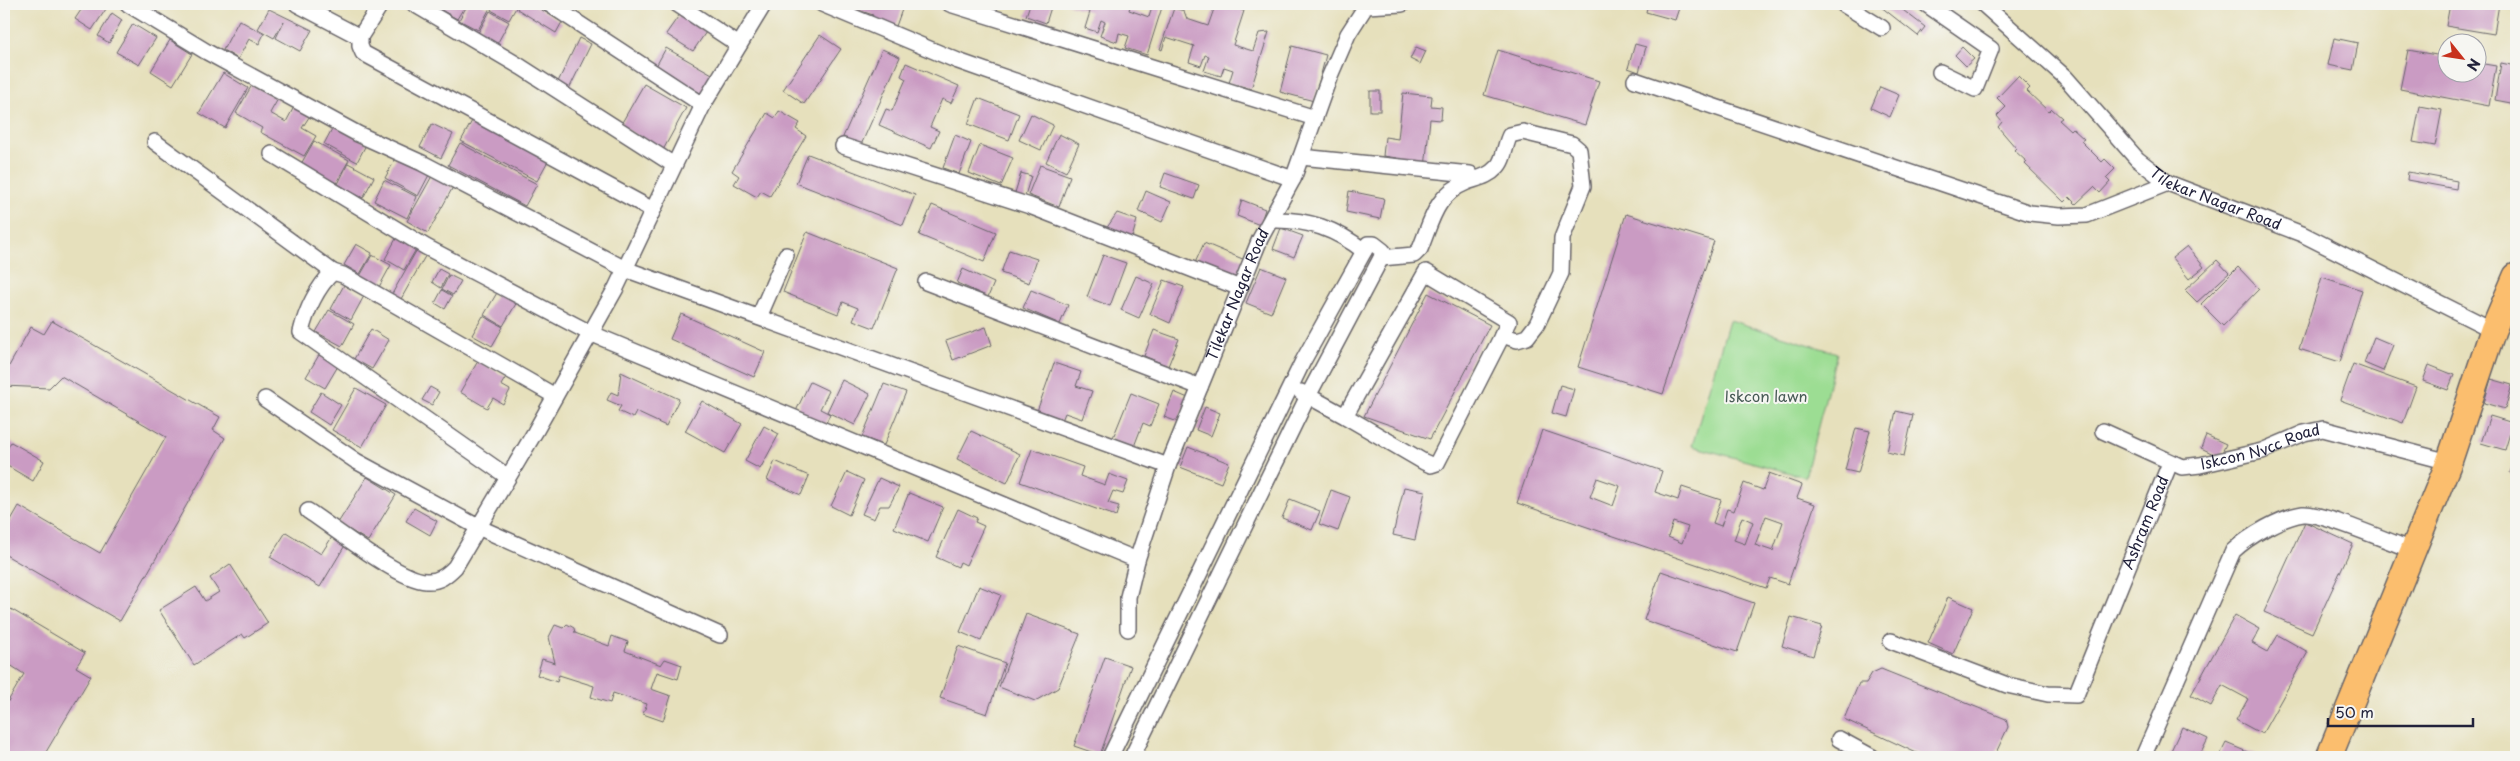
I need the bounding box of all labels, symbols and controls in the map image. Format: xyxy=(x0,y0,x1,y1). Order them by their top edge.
north arrow xyxy=(2438,32,2488,82)
text: N xyxy=(2462,55,2486,75)
street label: Tilekar Nagar Road xyxy=(2146,160,2285,235)
street label: Tilekar Nagar Road xyxy=(1199,224,1274,364)
park label: Iskcon lawn xyxy=(1724,384,1808,407)
street label: Iskcon Nvcc Road xyxy=(2198,417,2322,475)
street label: Ashram Road xyxy=(2115,472,2174,572)
scale bar xyxy=(2328,696,2472,728)
text: 50 m xyxy=(2335,700,2374,723)

